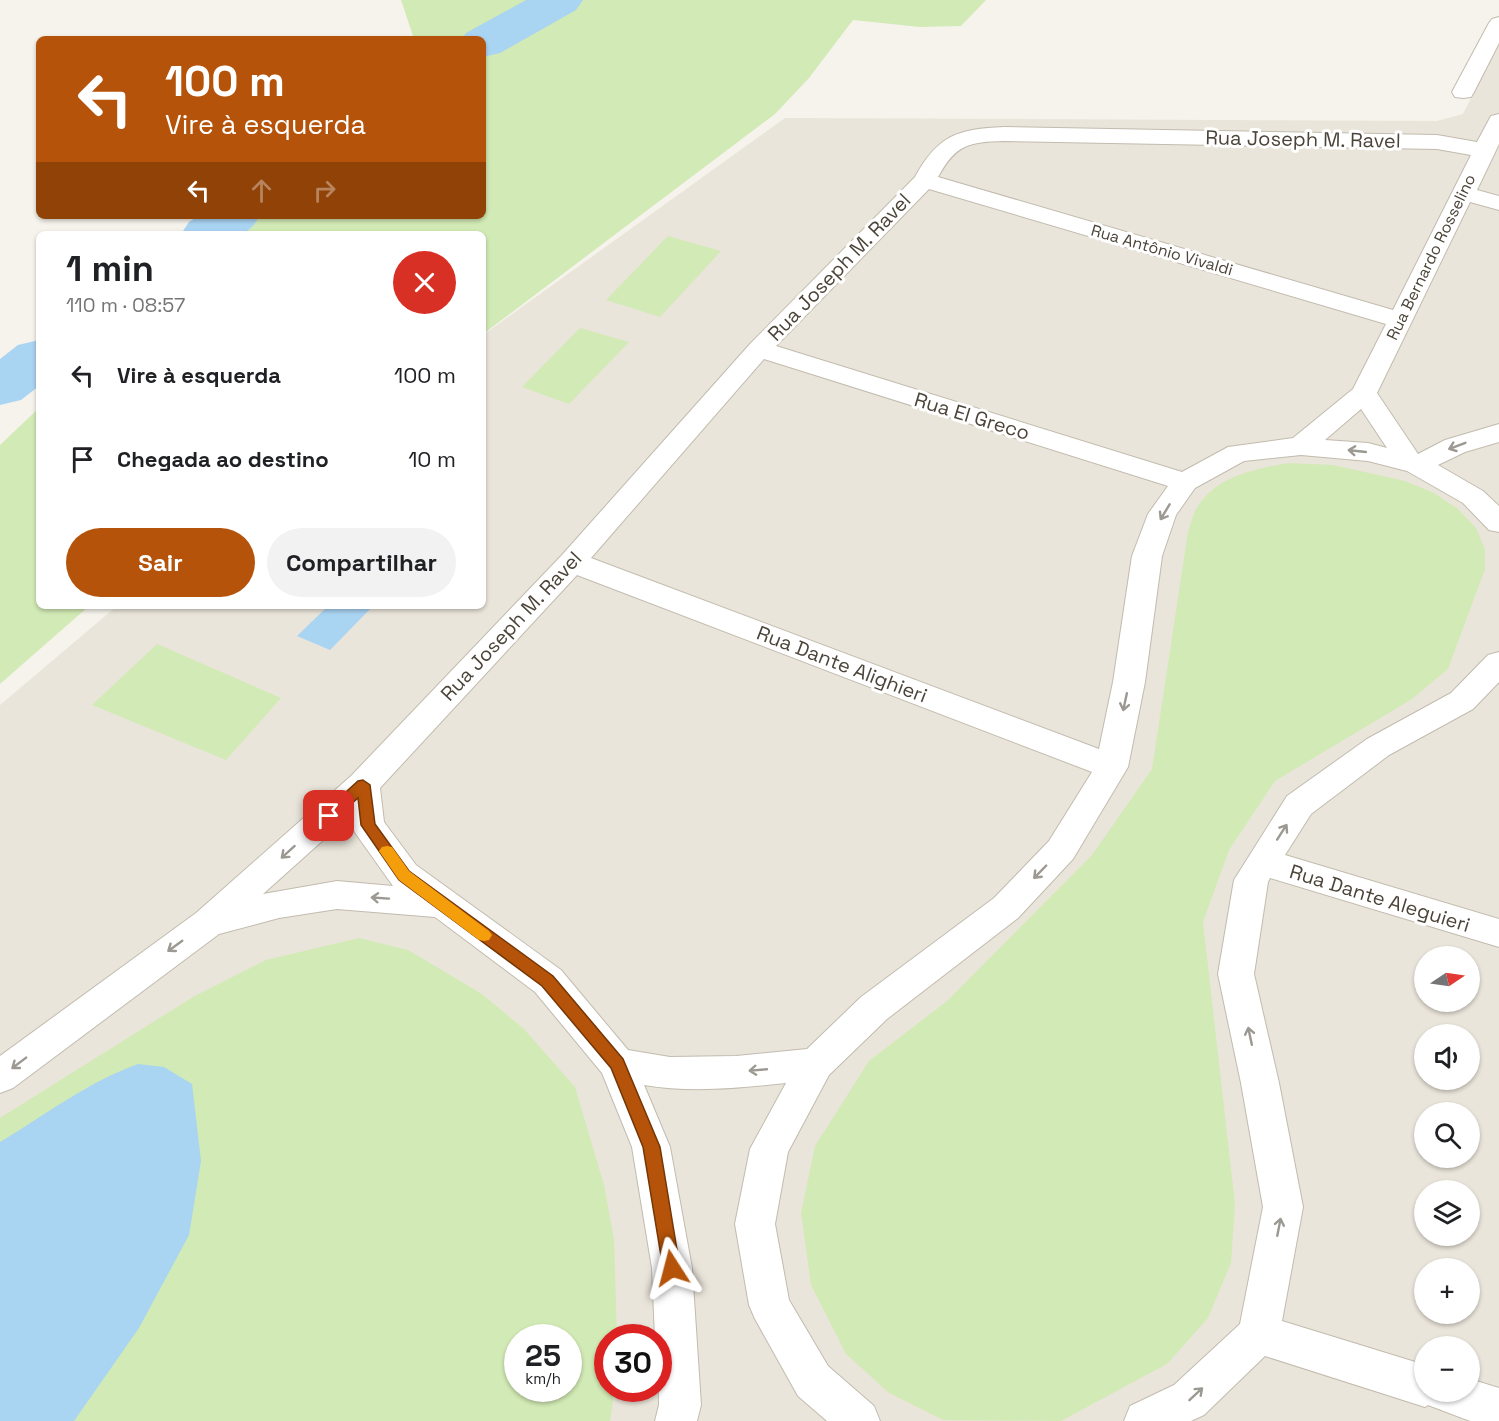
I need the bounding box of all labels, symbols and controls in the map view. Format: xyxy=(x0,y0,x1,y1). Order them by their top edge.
text: 100 m xyxy=(165,55,285,108)
icon: left xyxy=(66,60,144,138)
text: Vire à esquerda xyxy=(165,107,366,142)
street label: Rua Joseph M. Ravel xyxy=(1205,124,1401,154)
street label: Rua Bernardo Rosselino xyxy=(1382,171,1480,343)
icon: left xyxy=(182,174,215,207)
icon: ahead xyxy=(245,174,278,207)
icon: right xyxy=(308,174,341,207)
street label: Rua Joseph M. Ravel xyxy=(762,188,916,346)
street label: Rua Antônio Vivaldi xyxy=(1089,220,1235,280)
text: 1 min xyxy=(66,246,154,292)
button: close xyxy=(393,251,456,314)
text: 110 m · 08:57 xyxy=(66,292,185,318)
icon: left xyxy=(66,359,99,392)
text: Vire à esquerda xyxy=(117,361,281,389)
text: 100 m xyxy=(394,361,456,389)
street label: Rua El Greco xyxy=(911,386,1033,446)
one-way arrow xyxy=(1448,441,1467,452)
icon: arrive xyxy=(66,443,99,476)
text: Chegada ao destino xyxy=(117,445,329,473)
text: 10 m xyxy=(408,445,456,473)
one-way arrow xyxy=(1347,445,1367,456)
one-way arrow xyxy=(1158,503,1170,520)
button: Sair xyxy=(66,528,255,597)
button: Compartilhar xyxy=(267,528,456,597)
street label: Rua Joseph M. Ravel xyxy=(435,546,587,706)
street label: Rua Dante Alighieri xyxy=(753,620,931,708)
one-way arrow xyxy=(1119,691,1130,711)
pin xyxy=(303,790,354,841)
icon: arrive xyxy=(312,799,345,832)
one-way arrow xyxy=(1275,823,1288,840)
one-way arrow xyxy=(281,845,296,859)
street label: Rua Dante Aleguieri xyxy=(1287,858,1473,938)
one-way arrow xyxy=(1033,865,1047,880)
one-way arrow xyxy=(371,893,391,904)
one-way arrow xyxy=(167,940,184,952)
north arrow xyxy=(1414,946,1480,1012)
map controls xyxy=(1414,946,1480,1402)
button: sound xyxy=(1414,1024,1480,1090)
one-way arrow xyxy=(1244,1027,1255,1046)
one-way arrow xyxy=(11,1056,27,1069)
one-way arrow xyxy=(748,1065,768,1076)
button: search xyxy=(1414,1102,1480,1168)
button: layers xyxy=(1414,1180,1480,1246)
one-way arrow xyxy=(1274,1218,1285,1238)
position arrow xyxy=(640,1236,704,1300)
button: + xyxy=(1414,1258,1480,1324)
speed limit sign: 30 xyxy=(594,1324,672,1402)
text: 25 xyxy=(525,1336,561,1375)
button: − xyxy=(1414,1336,1480,1402)
text: km/h xyxy=(525,1369,561,1388)
one-way arrow xyxy=(1188,1387,1203,1401)

